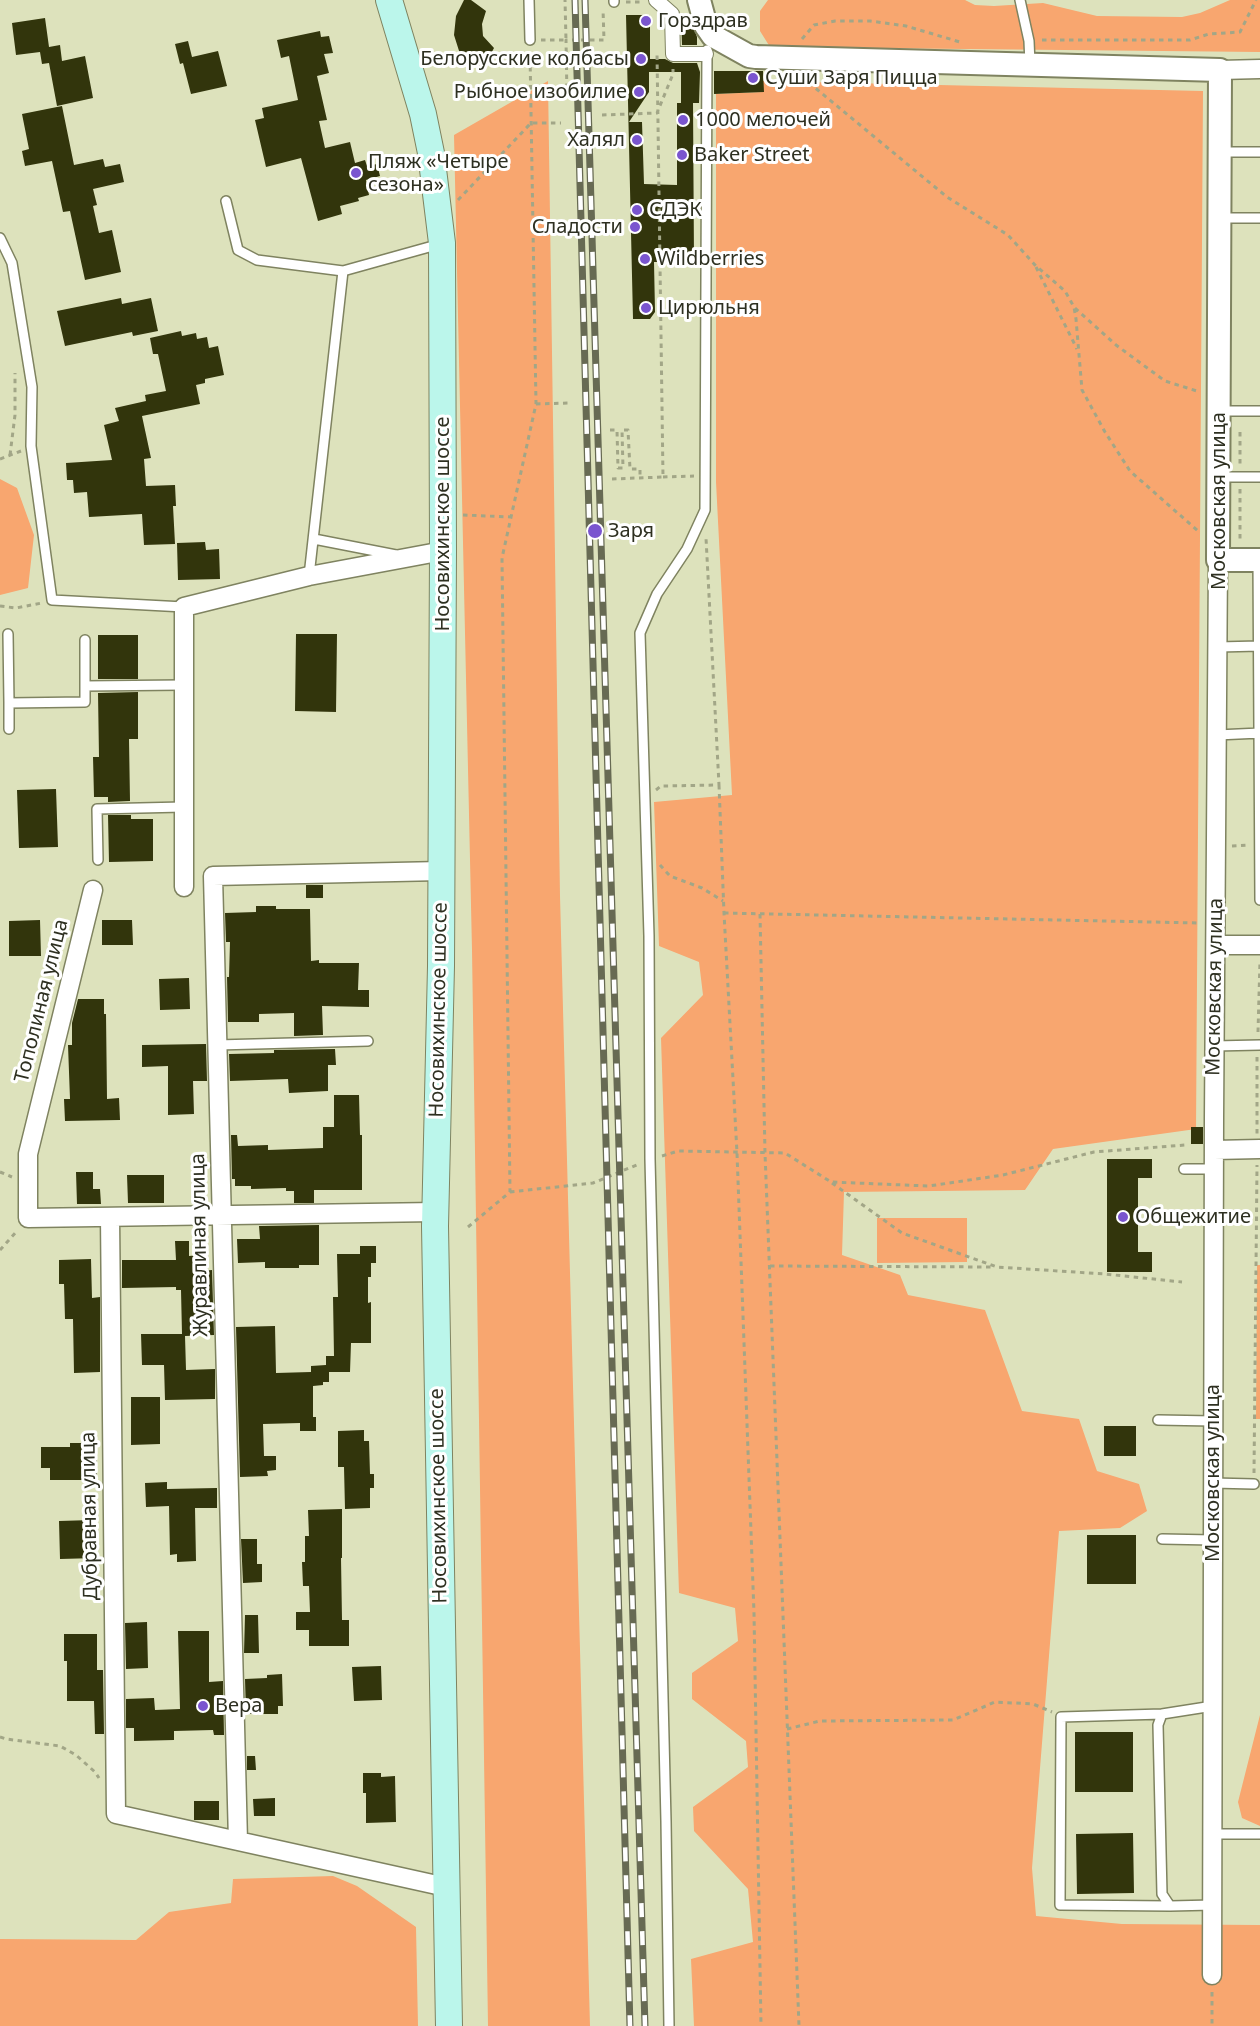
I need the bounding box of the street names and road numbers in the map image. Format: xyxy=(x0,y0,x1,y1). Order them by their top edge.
street label: Московская улица xyxy=(1207,412,1231,590)
street label: Носовихинское шоссе xyxy=(431,416,455,632)
street label: Московская улица xyxy=(1201,898,1229,1076)
street label: Носовихинское шоссе xyxy=(425,902,453,1118)
street label: Тополиная улица xyxy=(10,917,74,1085)
street label: Журавлиная улица xyxy=(186,1153,214,1337)
street label: Московская улица xyxy=(1201,1384,1225,1562)
street label: Носовихинское шоссе xyxy=(425,1388,453,1604)
street label: Дубравная улица xyxy=(77,1431,103,1601)

